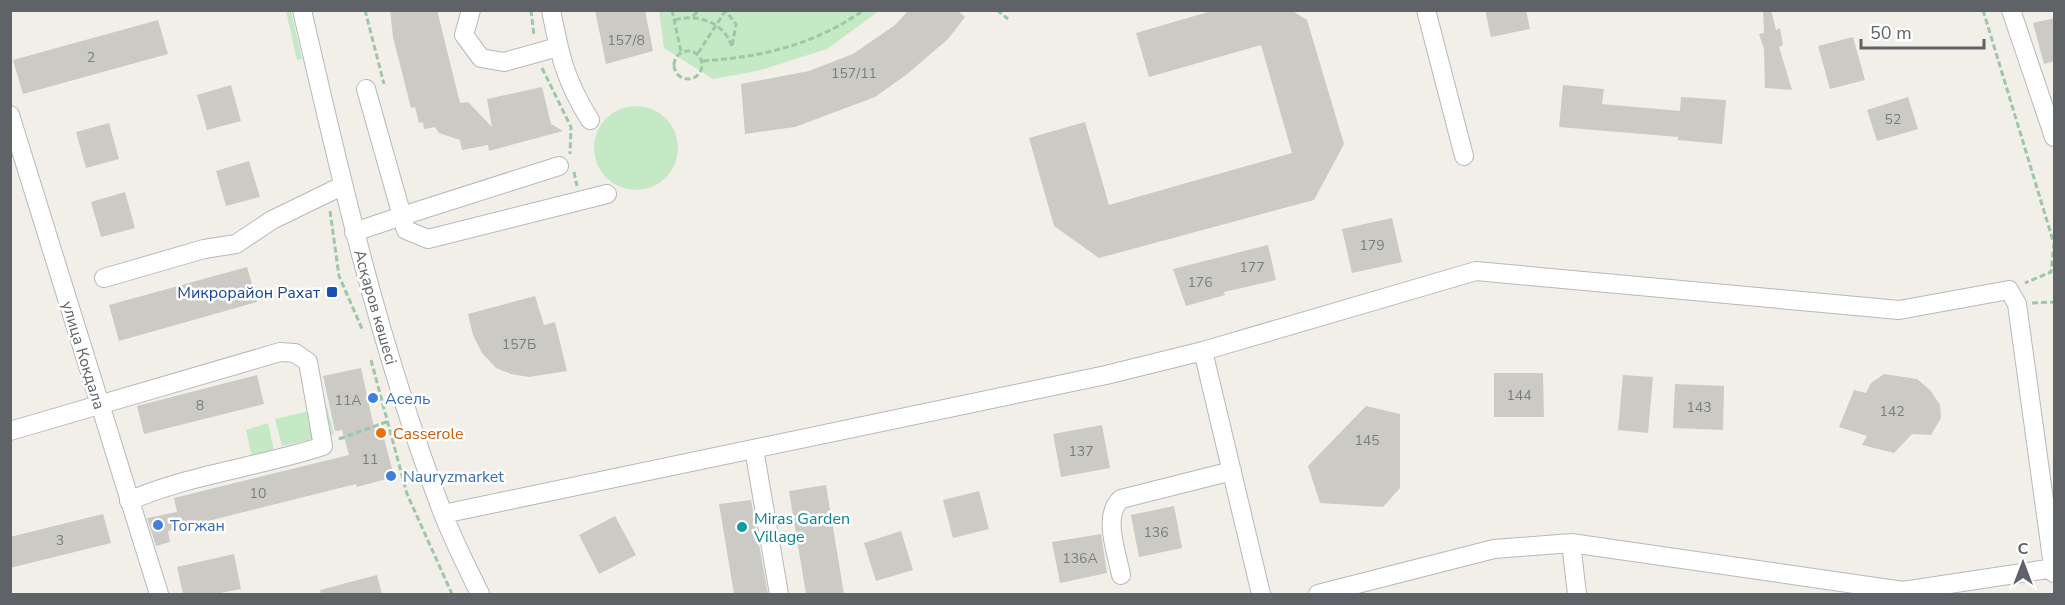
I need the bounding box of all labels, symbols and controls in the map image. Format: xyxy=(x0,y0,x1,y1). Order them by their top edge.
scale bar xyxy=(1861,12,1984,50)
text: 50 m xyxy=(1870,21,1912,45)
house number: 157/8 xyxy=(607,31,645,50)
house number: 2 xyxy=(87,48,95,67)
house number: 157/11 xyxy=(831,64,877,83)
house number: 52 xyxy=(1885,110,1901,129)
house number: 179 xyxy=(1359,236,1385,255)
street label: Асқаров көшесі xyxy=(348,247,402,367)
house number: 177 xyxy=(1239,258,1265,277)
house number: 176 xyxy=(1187,273,1213,292)
place label: Микрорайон Рахат xyxy=(177,282,321,304)
marker: Микрорайон Рахат xyxy=(325,285,339,299)
street label: улица Кокдала xyxy=(56,298,110,412)
house number: 157Б xyxy=(502,335,536,354)
house number: 144 xyxy=(1506,386,1532,405)
place label: Асель xyxy=(385,388,431,410)
house number: 11А xyxy=(334,391,362,410)
marker: Асель xyxy=(366,391,380,405)
house number: 8 xyxy=(196,396,204,415)
house number: 143 xyxy=(1686,398,1712,417)
house number: 142 xyxy=(1879,402,1905,421)
place label: Casserole xyxy=(393,423,464,445)
marker: Casserole xyxy=(374,426,388,440)
house number: 145 xyxy=(1354,431,1380,450)
house number: 137 xyxy=(1068,442,1094,461)
house number: 11 xyxy=(362,450,378,469)
place label: Nauryzmarket xyxy=(403,466,504,488)
marker: Nauryzmarket xyxy=(384,469,398,483)
house number: 10 xyxy=(250,484,266,503)
place label: Miras Garden Village xyxy=(753,508,850,548)
place label: Тогжан xyxy=(170,515,225,537)
marker: Тогжан xyxy=(151,518,165,532)
marker: Miras Garden Village xyxy=(735,520,749,534)
house number: 136 xyxy=(1143,523,1169,542)
house number: 3 xyxy=(56,531,64,550)
north arrow xyxy=(1993,533,2053,593)
text: С xyxy=(2018,538,2029,560)
house number: 136А xyxy=(1062,549,1098,568)

